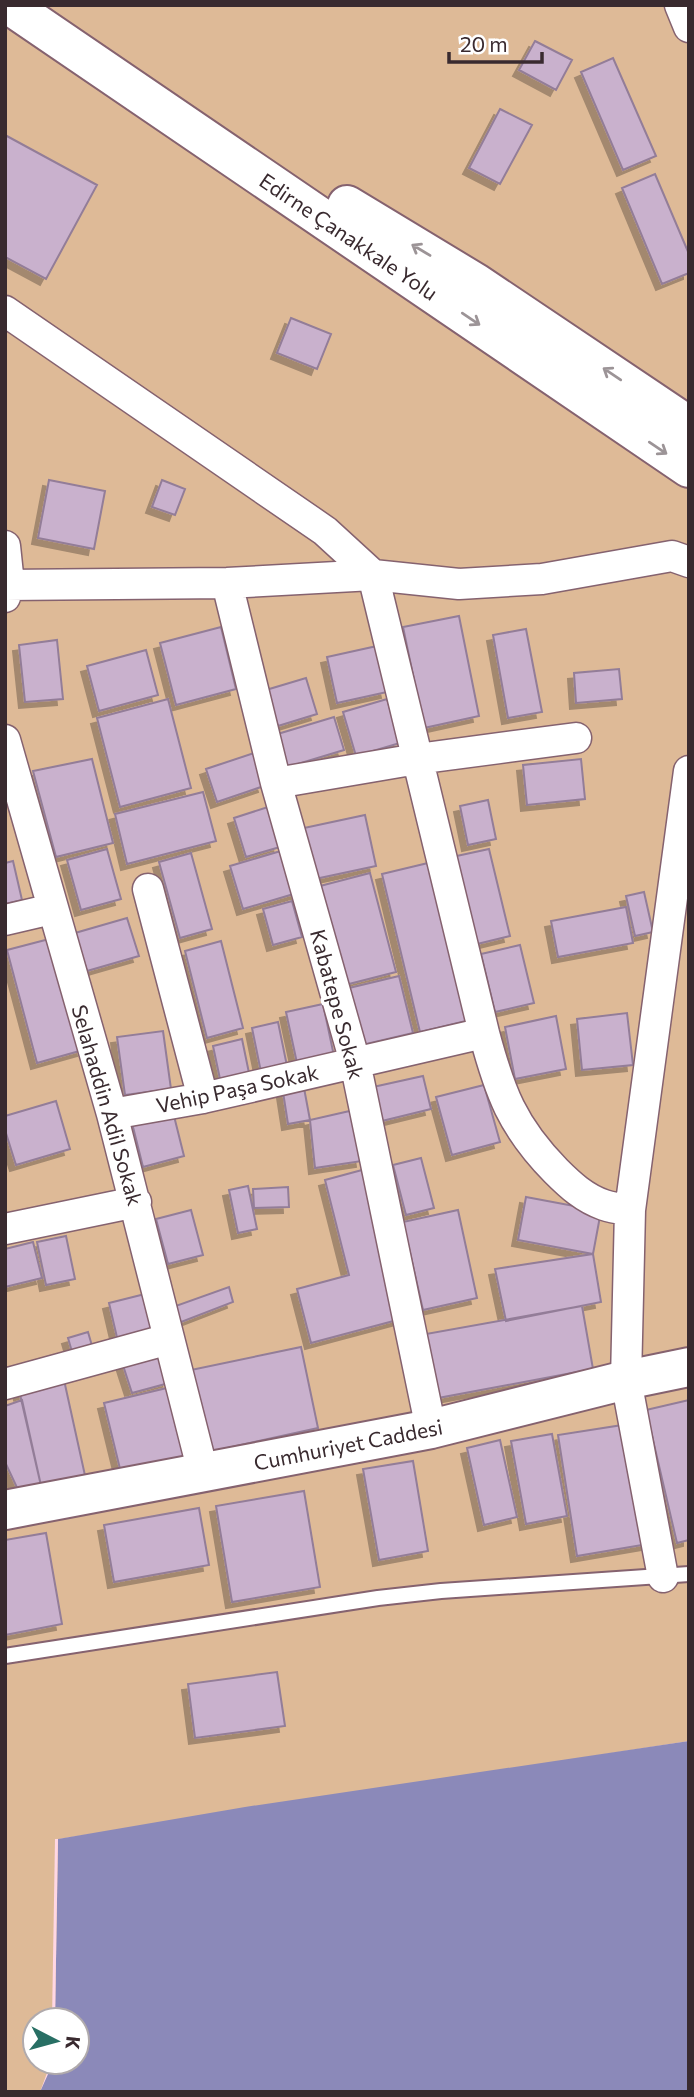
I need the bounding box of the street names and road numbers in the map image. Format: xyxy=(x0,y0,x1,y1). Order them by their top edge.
street label: Edirne Çanakkale Yolu xyxy=(255,167,443,305)
street label: Kabatepe Sokak xyxy=(306,926,370,1082)
street label: Selahaddin Adil Sokak xyxy=(67,1002,149,1208)
street label: Vehip Paşa Sokak xyxy=(154,1059,320,1117)
street label: Cumhuriyet Caddesi xyxy=(252,1413,444,1475)

